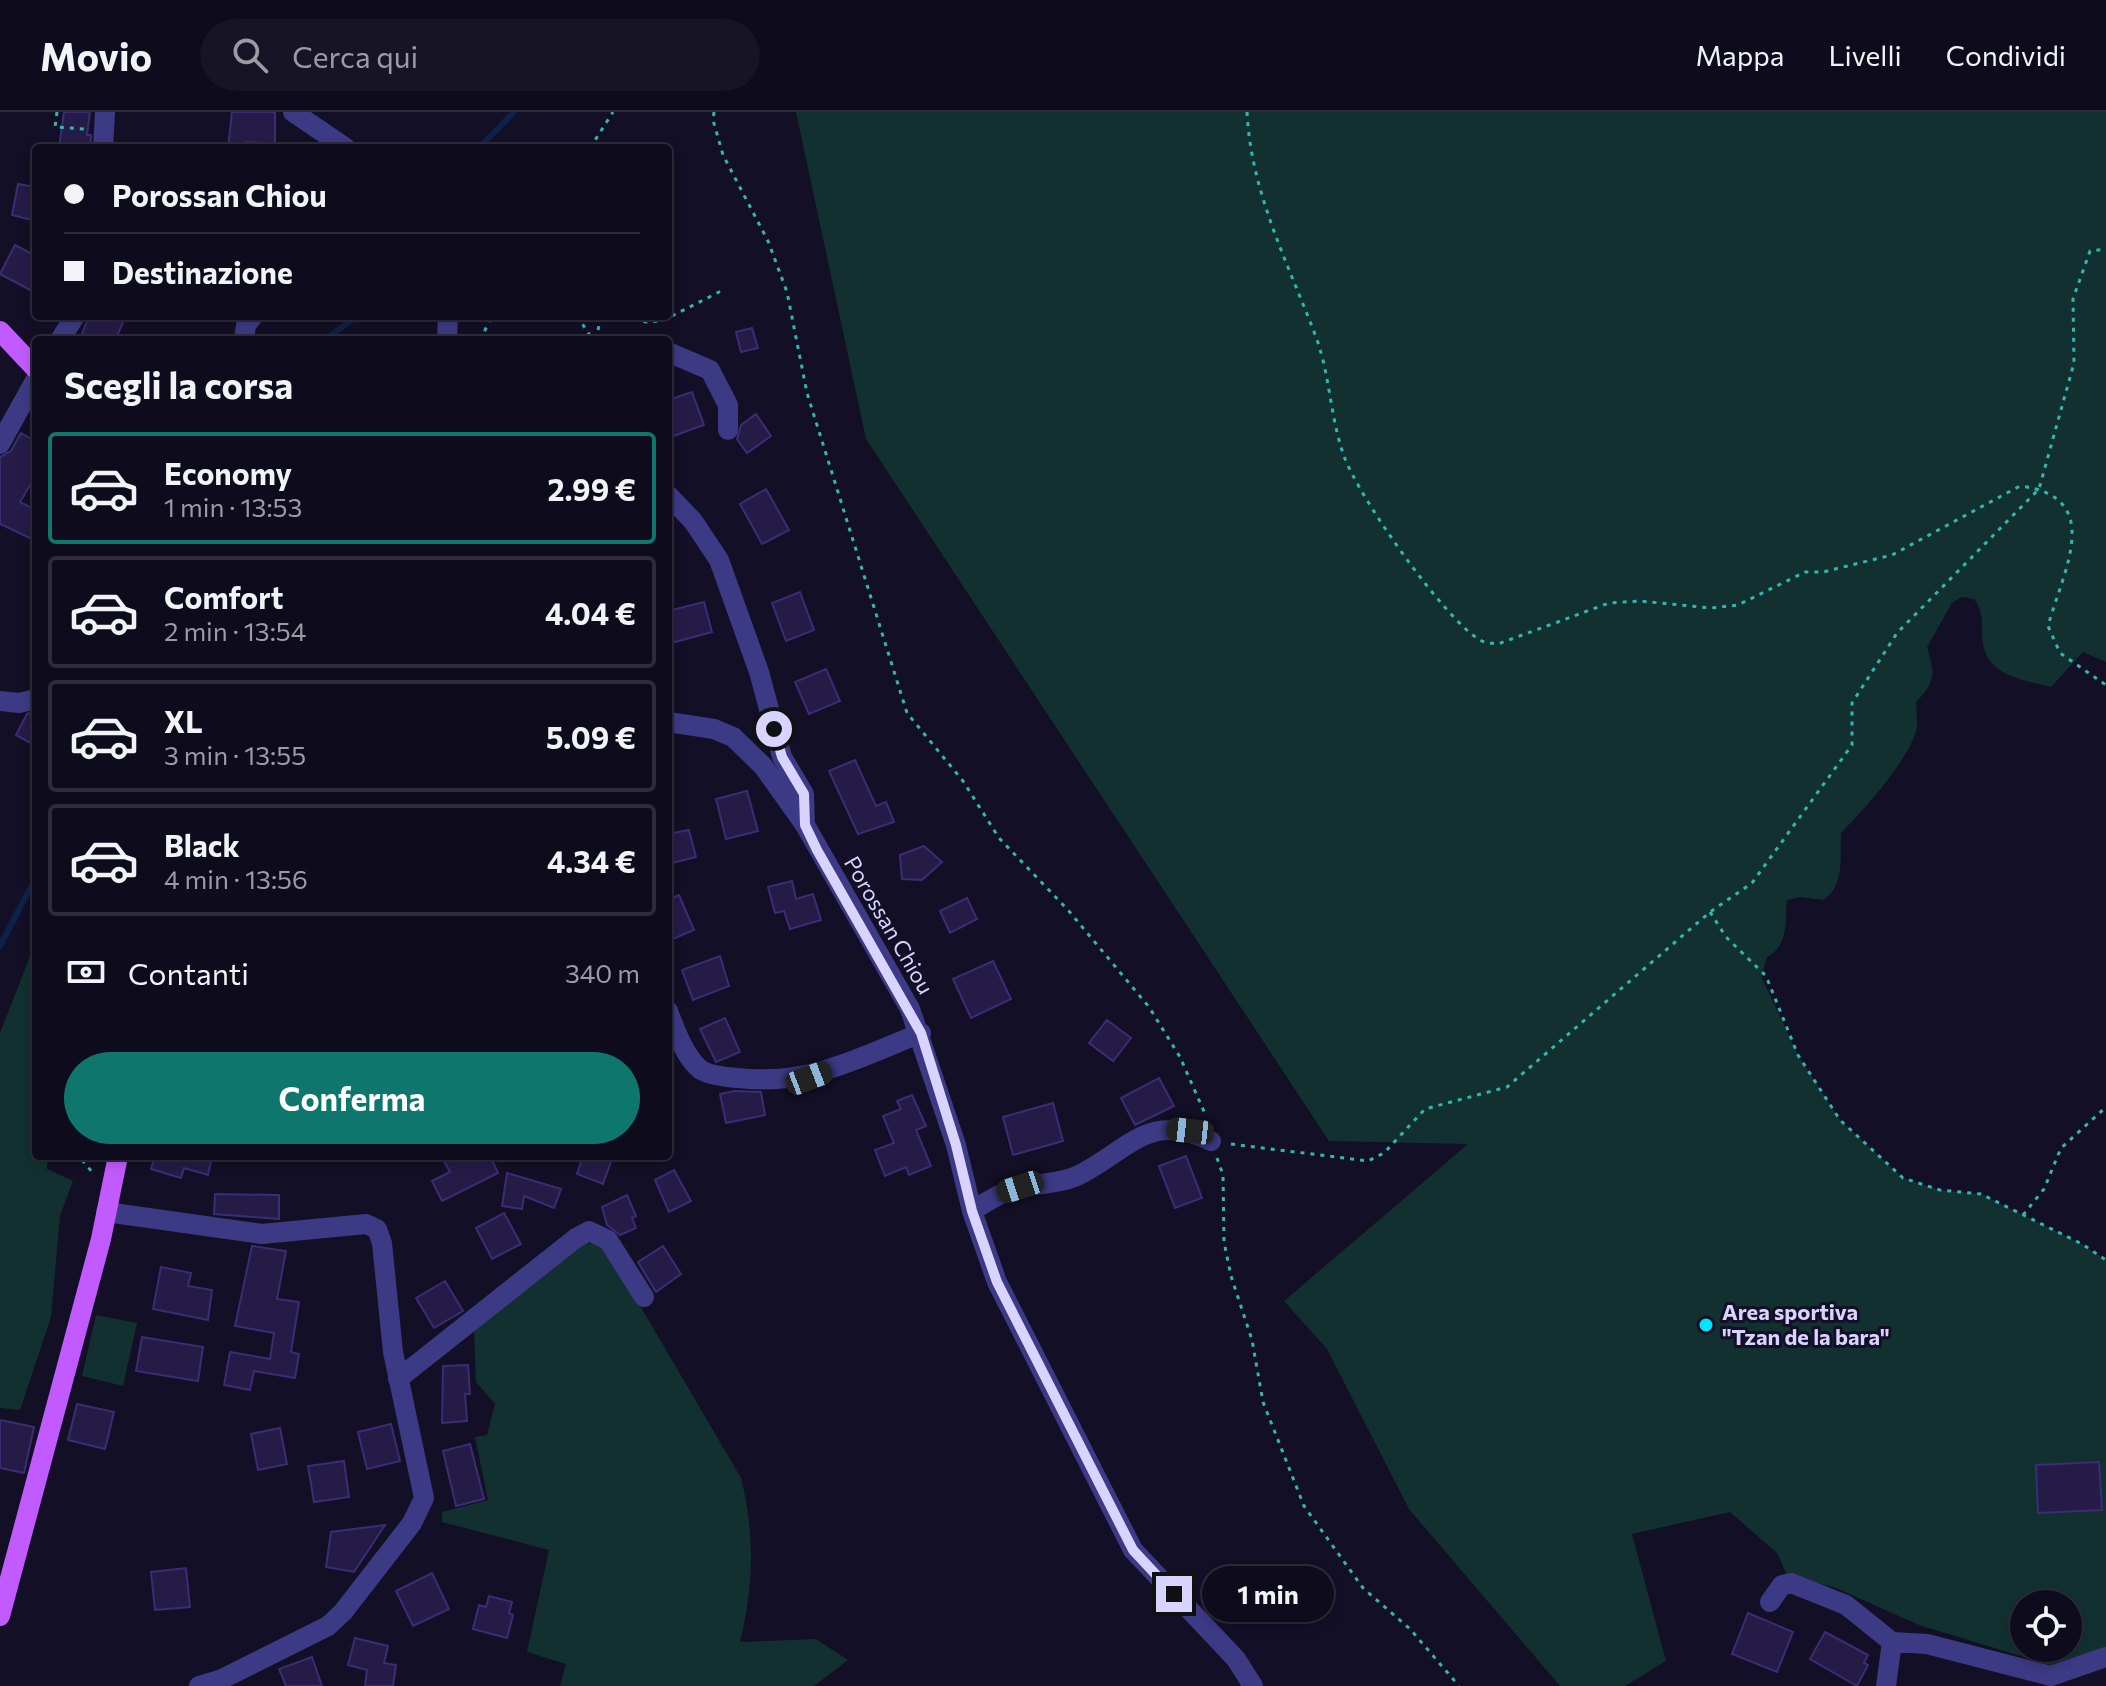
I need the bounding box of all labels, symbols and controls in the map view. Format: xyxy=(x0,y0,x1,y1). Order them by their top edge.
search box xyxy=(200,19,760,91)
text: Movio xyxy=(40,32,152,79)
icon: search xyxy=(228,33,272,77)
text: Cerca qui xyxy=(292,37,418,74)
text: Mappa xyxy=(1696,38,1784,72)
text: Livelli xyxy=(1828,38,1902,72)
text: Condividi xyxy=(1946,38,2066,72)
text: Porossan Chiou xyxy=(112,176,327,213)
text: Destinazione xyxy=(112,253,293,290)
text: Scegli la corsa xyxy=(64,362,293,406)
icon: car xyxy=(68,452,140,524)
text: Economy xyxy=(164,454,292,491)
text: 2.99 € xyxy=(548,470,636,507)
text: 1 min · 13:53 xyxy=(164,491,302,522)
icon: car xyxy=(68,576,140,648)
text: Comfort xyxy=(164,578,283,615)
text: 4.04 € xyxy=(545,594,636,631)
text: 2 min · 13:54 xyxy=(164,615,306,646)
icon: car xyxy=(68,700,140,772)
text: XL xyxy=(164,702,203,739)
route start xyxy=(756,711,792,747)
text: 5.09 € xyxy=(546,718,636,755)
text: 3 min · 13:55 xyxy=(164,739,306,770)
icon: car xyxy=(68,824,140,896)
text: Black xyxy=(164,826,240,863)
text: 4.34 € xyxy=(547,842,636,879)
street label: Porossan Chiou xyxy=(839,851,940,999)
text: 4 min · 13:56 xyxy=(164,863,308,894)
icon: cash xyxy=(64,950,108,994)
text: Contanti xyxy=(128,954,249,991)
text: 340 m xyxy=(565,957,640,988)
button: Conferma xyxy=(64,1052,640,1144)
car xyxy=(782,1058,836,1098)
car xyxy=(1165,1117,1215,1145)
car xyxy=(993,1168,1047,1206)
place label: Area sportiva "Tzan de la bara" xyxy=(1722,1298,1890,1350)
marker: Area sportiva "Tzan de la bara" xyxy=(1697,1316,1715,1334)
callout: 1 min xyxy=(1202,1566,1334,1622)
route end xyxy=(1156,1576,1192,1612)
text: 1 min xyxy=(1237,1578,1299,1609)
map controls xyxy=(2010,1590,2082,1662)
button: locate xyxy=(2010,1590,2082,1662)

